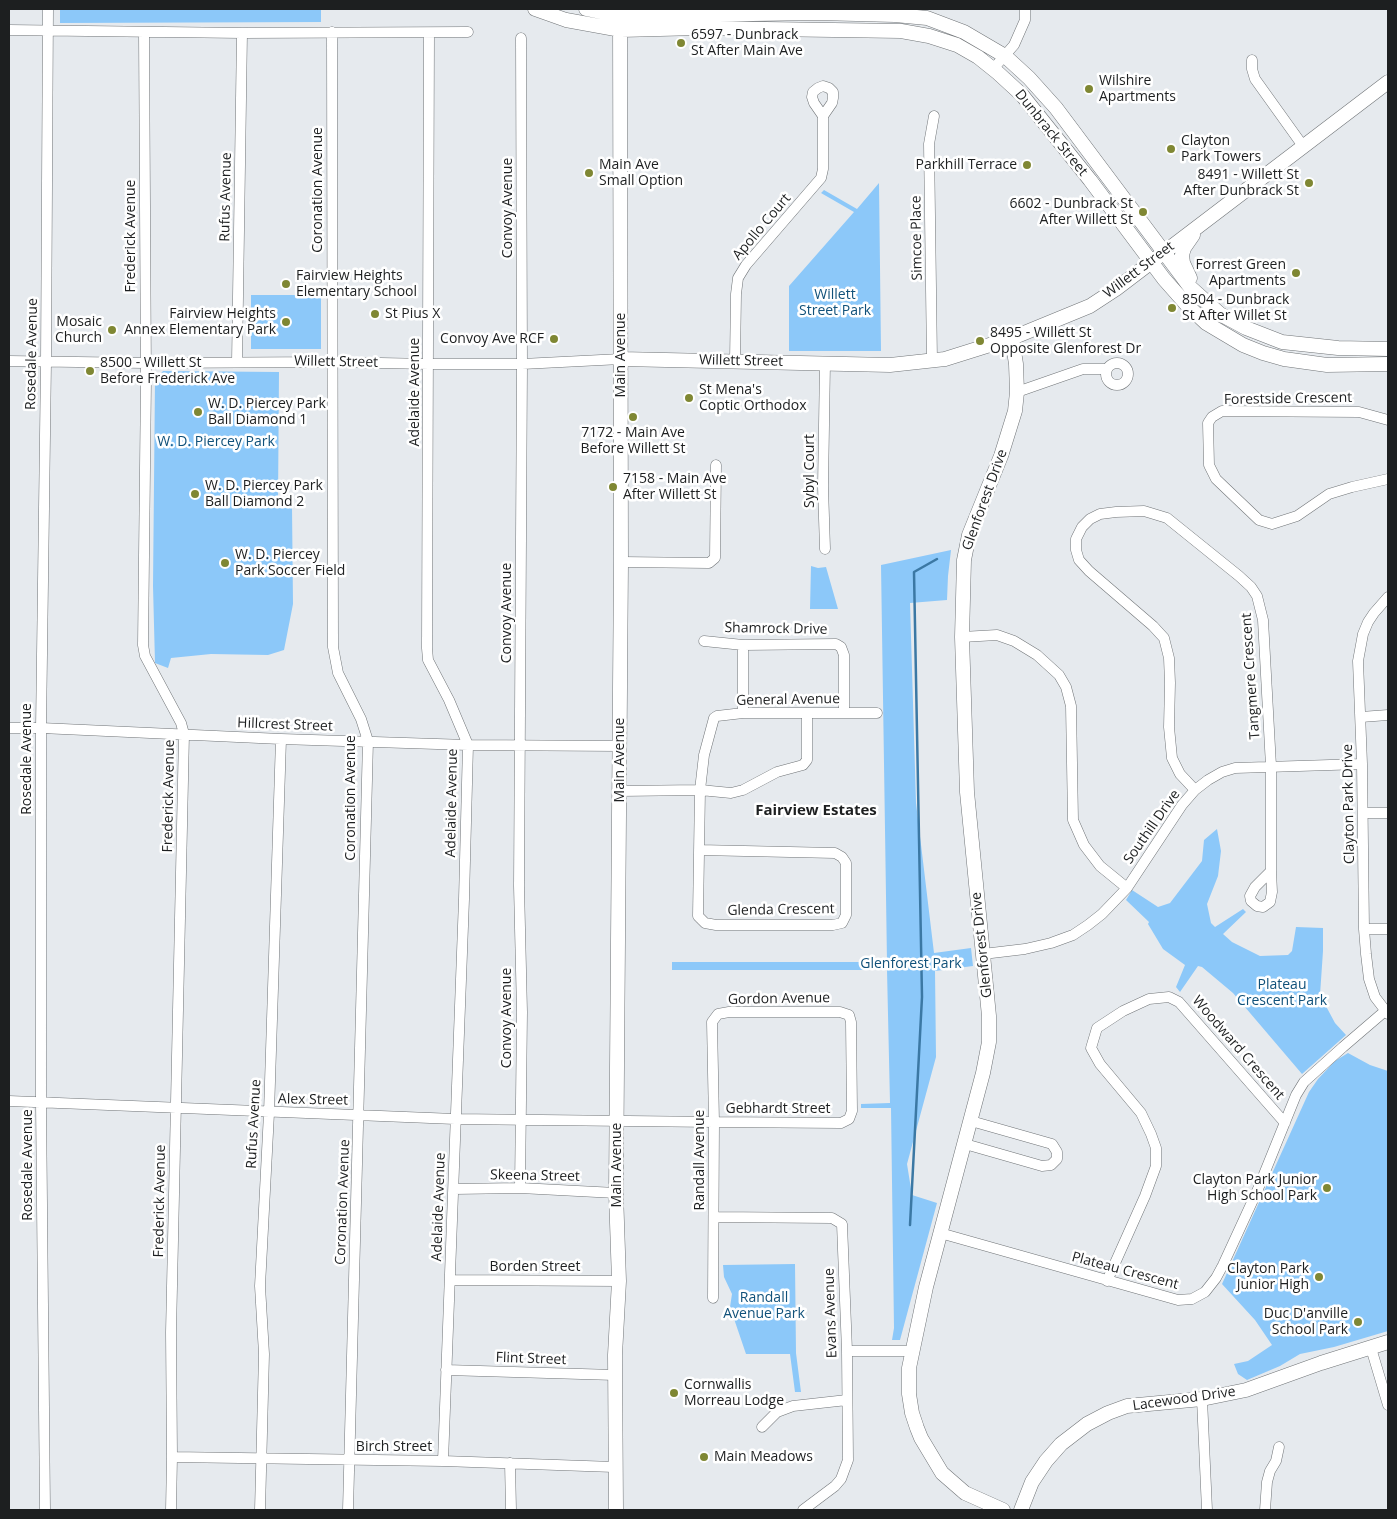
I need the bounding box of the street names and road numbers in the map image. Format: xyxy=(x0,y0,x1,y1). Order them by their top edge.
street label: Dunbrack Street xyxy=(1011,86,1091,180)
street label: Coronation Avenue xyxy=(310,127,326,253)
street label: Rufus Avenue xyxy=(217,152,235,242)
street label: Convoy Avenue xyxy=(500,158,516,258)
street label: Frederick Avenue xyxy=(123,180,139,292)
street label: Apollo Court xyxy=(729,190,795,264)
street label: Simcoe Place xyxy=(908,195,926,281)
street label: Willett Street xyxy=(1100,238,1178,302)
street label: Rosedale Avenue xyxy=(23,298,41,410)
street label: Main Avenue xyxy=(613,313,629,397)
street label: Adelaide Avenue xyxy=(407,338,423,446)
street label: Willett Street xyxy=(699,352,783,370)
street label: Willett Street xyxy=(294,353,378,371)
street label: Forestside Crescent xyxy=(1224,389,1352,409)
street label: Sybyl Court xyxy=(802,434,818,508)
street label: Glenforest Drive xyxy=(959,447,1011,553)
street label: Convoy Avenue xyxy=(499,563,515,663)
street label: Tangmere Crescent xyxy=(1238,612,1264,740)
street label: Shamrock Drive xyxy=(724,620,828,638)
street label: General Avenue xyxy=(736,691,840,709)
street label: Rosedale Avenue xyxy=(19,703,35,815)
street label: Hillcrest Street xyxy=(237,715,333,735)
street label: Main Avenue xyxy=(612,718,628,802)
street label: Coronation Avenue xyxy=(343,735,359,861)
street label: Frederick Avenue xyxy=(160,739,178,853)
street label: Clayton Park Drive xyxy=(1340,744,1358,864)
street label: Adelaide Avenue xyxy=(443,748,461,858)
street label: Southill Drive xyxy=(1120,787,1184,867)
street label: Glenforest Drive xyxy=(968,891,996,999)
street label: Glenda Crescent xyxy=(727,901,835,919)
street label: Convoy Avenue xyxy=(499,968,515,1068)
street label: Gordon Avenue xyxy=(728,990,830,1008)
street label: Woodward Crescent xyxy=(1188,993,1288,1103)
street label: Rufus Avenue xyxy=(243,1079,265,1169)
street label: Alex Street xyxy=(278,1091,348,1109)
street label: Gebhardt Street xyxy=(726,1101,830,1117)
street label: Rosedale Avenue xyxy=(20,1109,36,1221)
street label: Randall Avenue xyxy=(692,1110,708,1210)
street label: Main Avenue xyxy=(609,1123,625,1207)
street label: Coronation Avenue xyxy=(332,1139,354,1265)
street label: Frederick Avenue xyxy=(151,1144,169,1258)
street label: Adelaide Avenue xyxy=(429,1152,449,1262)
street label: Skeena Street xyxy=(490,1167,580,1185)
street label: Plateau Crescent xyxy=(1070,1249,1180,1293)
street label: Borden Street xyxy=(490,1259,580,1275)
street label: Evans Avenue xyxy=(821,1268,841,1358)
street label: Flint Street xyxy=(495,1349,567,1369)
street label: Lacewood Drive xyxy=(1131,1383,1237,1415)
street label: Birch Street xyxy=(356,1439,432,1455)

